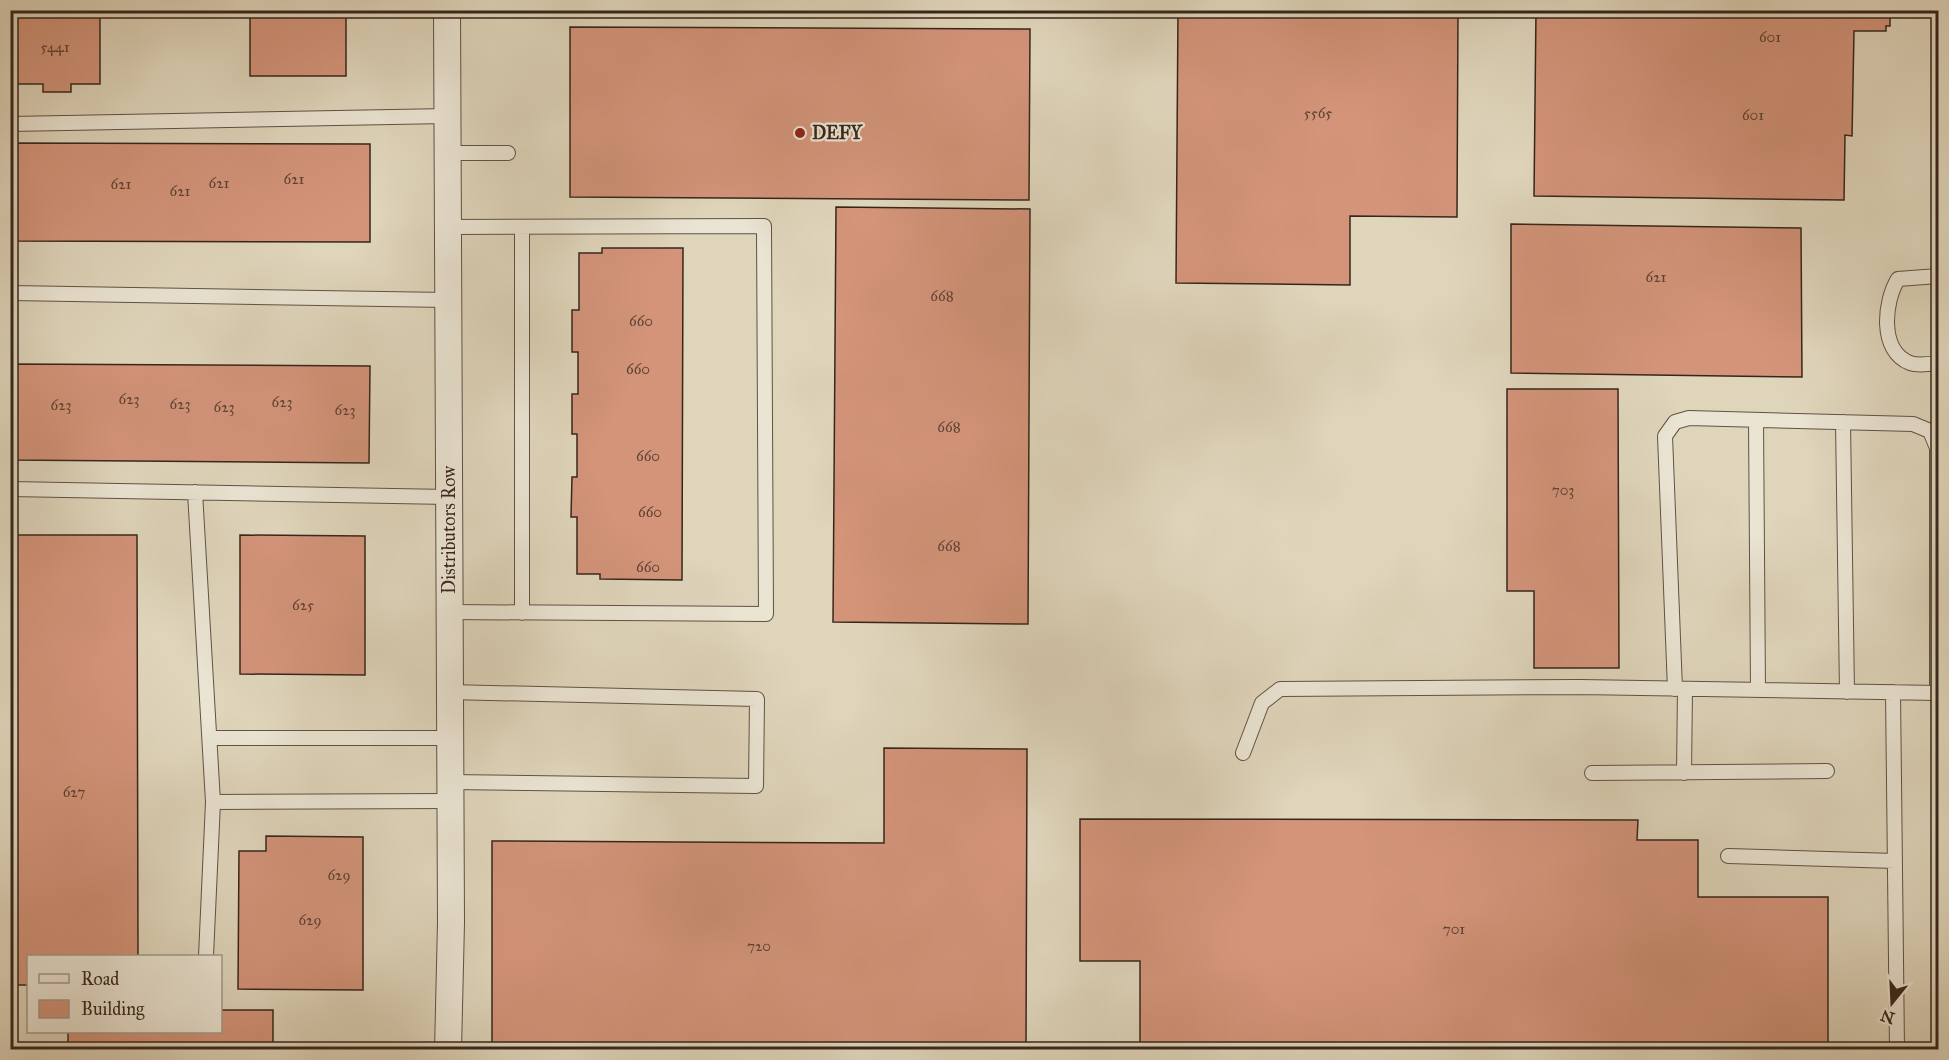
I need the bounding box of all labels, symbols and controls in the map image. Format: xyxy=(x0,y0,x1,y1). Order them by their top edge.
house number: 601 xyxy=(1759,28,1781,46)
house number: 5441 xyxy=(40,38,70,56)
house number: 5565 xyxy=(1304,104,1332,122)
house number: 601 xyxy=(1742,106,1764,124)
place label: DEFY xyxy=(812,122,864,144)
marker: DEFY xyxy=(793,126,807,140)
house number: 621 xyxy=(283,170,305,188)
house number: 621 xyxy=(208,174,230,192)
house number: 621 xyxy=(110,175,132,193)
house number: 621 xyxy=(169,182,191,200)
house number: 621 xyxy=(1645,268,1667,286)
house number: 668 xyxy=(930,287,954,305)
house number: 660 xyxy=(629,312,653,330)
house number: 660 xyxy=(626,360,650,378)
house number: 623 xyxy=(118,390,140,408)
house number: 623 xyxy=(271,393,293,411)
house number: 623 xyxy=(169,395,191,413)
house number: 623 xyxy=(50,396,72,414)
house number: 623 xyxy=(213,398,235,416)
house number: 623 xyxy=(334,401,356,419)
house number: 668 xyxy=(937,418,961,436)
house number: 660 xyxy=(636,447,660,465)
street label: Distributors Row xyxy=(438,466,460,594)
house number: 703 xyxy=(1552,481,1574,499)
house number: 660 xyxy=(638,503,662,521)
house number: 668 xyxy=(937,537,961,555)
house number: 660 xyxy=(636,558,660,576)
house number: 625 xyxy=(292,596,314,614)
house number: 627 xyxy=(63,783,85,801)
house number: 629 xyxy=(327,866,351,884)
house number: 629 xyxy=(298,911,322,929)
house number: 701 xyxy=(1443,920,1465,938)
house number: 720 xyxy=(747,937,771,955)
legend xyxy=(27,955,222,1033)
text: Road xyxy=(81,968,119,990)
north arrow xyxy=(1862,973,1922,1033)
text: Building xyxy=(81,998,145,1021)
text: N xyxy=(1878,1006,1897,1028)

